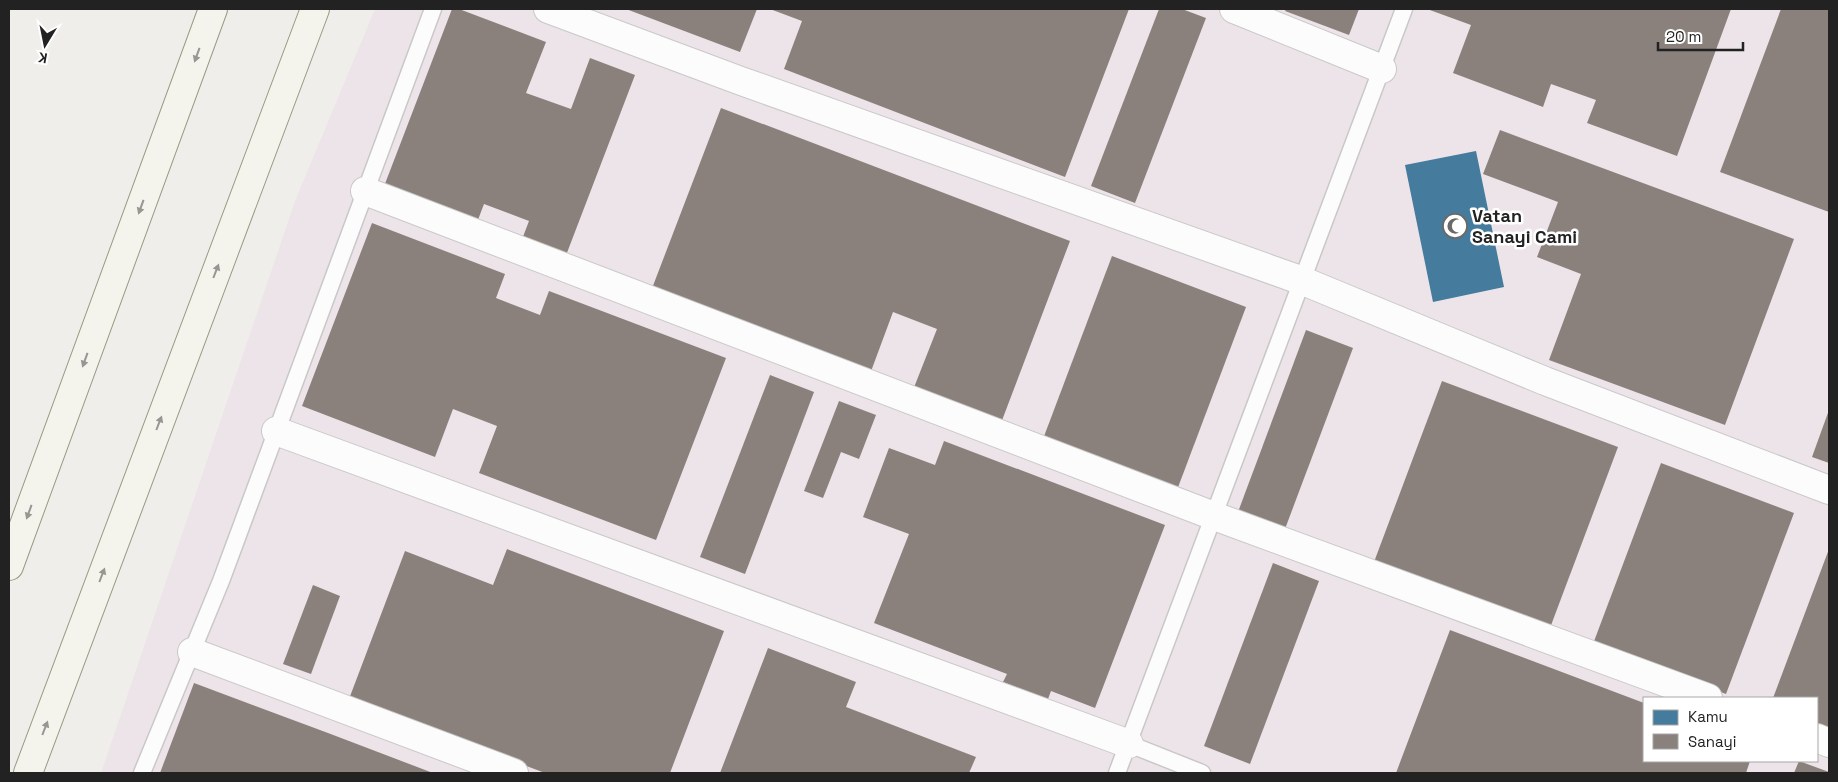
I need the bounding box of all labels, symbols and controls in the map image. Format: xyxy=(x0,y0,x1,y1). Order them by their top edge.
north arrow xyxy=(20,20,70,70)
scale bar xyxy=(1658,20,1743,52)
text: 20 m xyxy=(1666,27,1701,46)
one-way arrow xyxy=(193,47,200,62)
text: K xyxy=(37,48,49,67)
one-way arrow xyxy=(137,200,145,215)
place label: Vatan Sanayi Cami xyxy=(1472,204,1577,248)
mosque icon: Vatan Sanayi Cami xyxy=(1442,213,1468,239)
one-way arrow xyxy=(212,263,220,278)
one-way arrow xyxy=(81,352,88,367)
one-way arrow xyxy=(156,416,163,431)
one-way arrow xyxy=(25,505,33,520)
one-way arrow xyxy=(99,568,106,583)
legend xyxy=(1643,697,1818,762)
text: Kamu xyxy=(1688,707,1728,726)
one-way arrow xyxy=(42,720,49,735)
text: Sanayi xyxy=(1688,732,1736,751)

